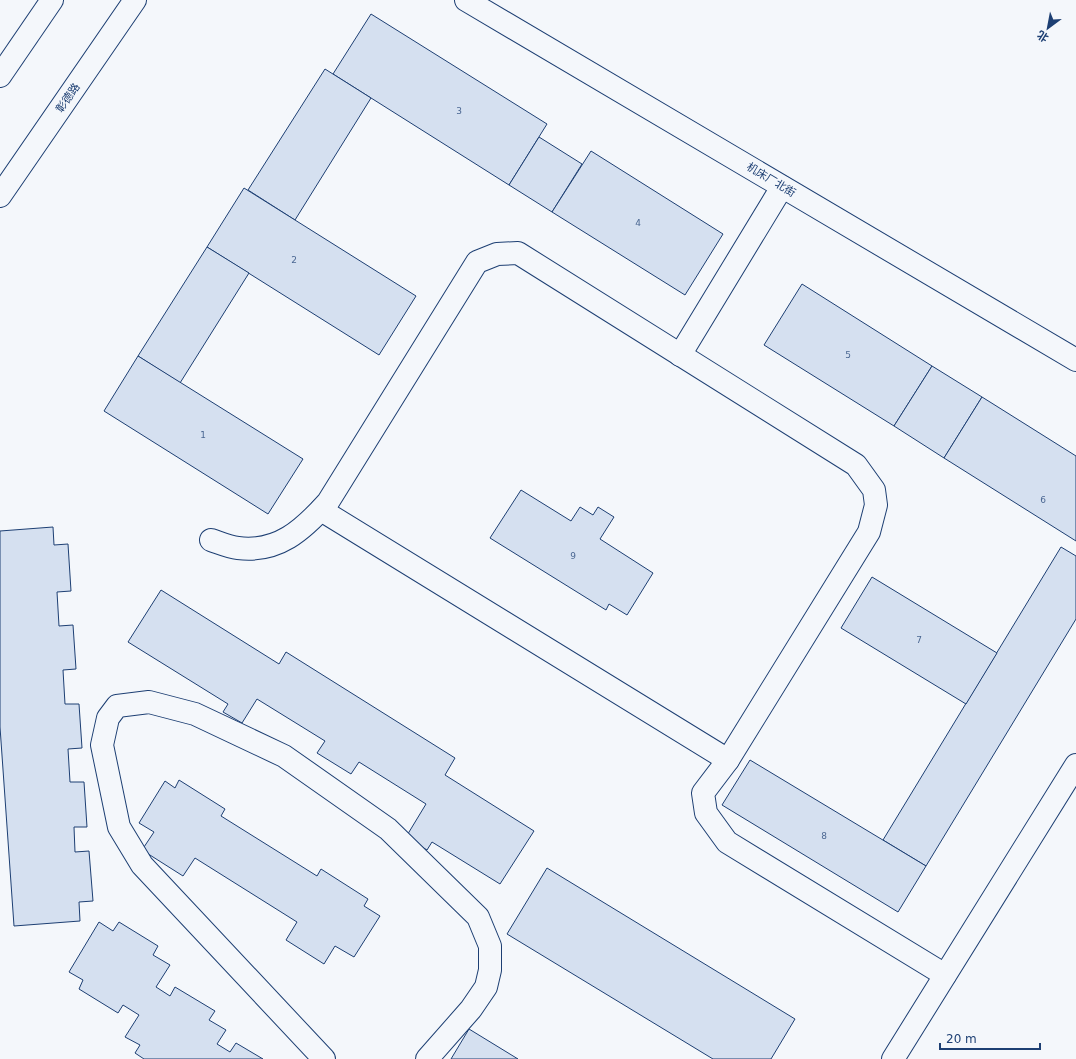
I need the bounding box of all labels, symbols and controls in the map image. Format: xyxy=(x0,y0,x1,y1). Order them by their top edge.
north arrow xyxy=(1028,8,1068,48)
text: 北 xyxy=(1035,28,1051,44)
street label: 彰德路 xyxy=(53,81,83,115)
house number: 3 xyxy=(456,106,462,116)
street label: 机床厂北街 xyxy=(744,160,798,200)
house number: 4 xyxy=(635,218,641,228)
house number: 2 xyxy=(291,255,297,265)
house number: 5 xyxy=(845,350,851,360)
house number: 1 xyxy=(200,430,206,440)
house number: 6 xyxy=(1040,495,1046,505)
house number: 9 xyxy=(570,551,576,561)
house number: 7 xyxy=(916,635,922,645)
house number: 8 xyxy=(821,831,827,841)
scale bar xyxy=(940,1025,1040,1051)
text: 20 m xyxy=(946,1032,977,1046)

